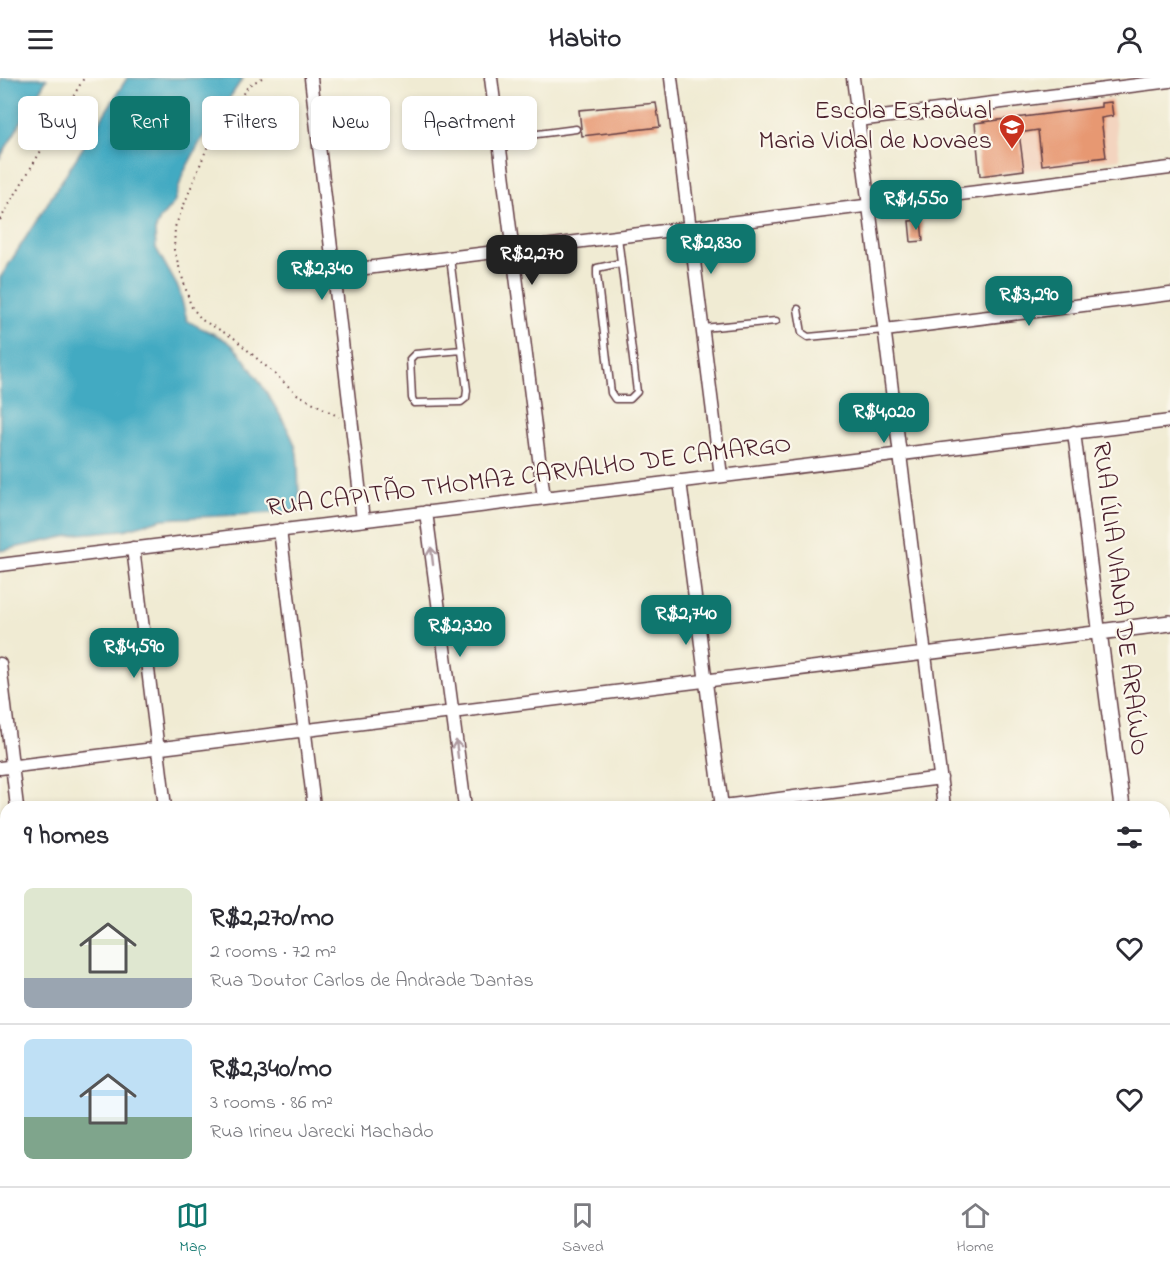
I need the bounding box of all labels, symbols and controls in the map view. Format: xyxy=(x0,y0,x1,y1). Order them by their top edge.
text: Habito xyxy=(549,20,621,59)
icon: menu xyxy=(24,23,57,56)
icon: person xyxy=(1113,23,1146,56)
place label: Escola Estadual Maria Vidal de Novaes xyxy=(758,93,992,161)
chip: Buy xyxy=(18,96,98,150)
chip: Rent xyxy=(110,96,190,150)
chip: Filters xyxy=(202,96,299,150)
chip: New xyxy=(311,96,390,150)
chip: Apartment xyxy=(402,96,537,150)
school or university icon: Escola Estadual Maria Vidal de Novaes xyxy=(997,112,1027,150)
pin: R$1,550 xyxy=(861,180,971,231)
text: R$1,550 xyxy=(884,185,948,214)
pin: R$2,830 xyxy=(656,224,766,275)
text: R$2,830 xyxy=(681,229,741,258)
pin: R$2,270 xyxy=(477,235,587,286)
text: R$2,270 xyxy=(500,240,564,269)
pin: R$2,340 xyxy=(267,250,377,301)
text: R$2,340 xyxy=(291,255,353,284)
pin: R$3,290 xyxy=(974,276,1084,327)
text: R$3,290 xyxy=(999,281,1059,310)
pin: R$4,020 xyxy=(829,393,939,444)
text: R$4,020 xyxy=(853,398,915,427)
street label: RUA CAPITÃO THOMAZ CARVALHO DE CAMARGO xyxy=(264,426,794,528)
street label: RUA LÍLIA VIANA DE ARAÚJO xyxy=(1081,440,1157,758)
one-way arrow xyxy=(426,546,437,566)
pin: R$2,740 xyxy=(631,595,741,646)
text: R$2,740 xyxy=(655,600,717,629)
pin: R$2,320 xyxy=(405,607,515,658)
text: R$2,320 xyxy=(428,612,492,641)
pin: R$4,590 xyxy=(79,628,189,679)
text: R$4,590 xyxy=(104,633,164,662)
one-way arrow xyxy=(451,740,462,759)
text: 9 homes xyxy=(24,818,109,856)
icon: filters xyxy=(1113,821,1146,854)
text: R$2,270/mo xyxy=(210,900,334,938)
icon: home xyxy=(72,912,144,984)
icon: heart xyxy=(1113,932,1146,965)
text: 2 rooms · 72 m² xyxy=(210,938,337,967)
text: Rua Doutor Carlos de Andrade Dantas xyxy=(210,967,534,996)
text: R$2,340/mo xyxy=(210,1051,332,1089)
icon: home xyxy=(72,1063,144,1135)
icon: heart xyxy=(1113,1083,1146,1116)
text: 3 rooms · 86 m² xyxy=(210,1089,333,1118)
text: Rua Irineu Jarecki Machado xyxy=(210,1118,434,1147)
tab: Map xyxy=(176,1199,209,1259)
tab: Saved xyxy=(562,1199,604,1259)
tab: Home xyxy=(956,1199,994,1259)

